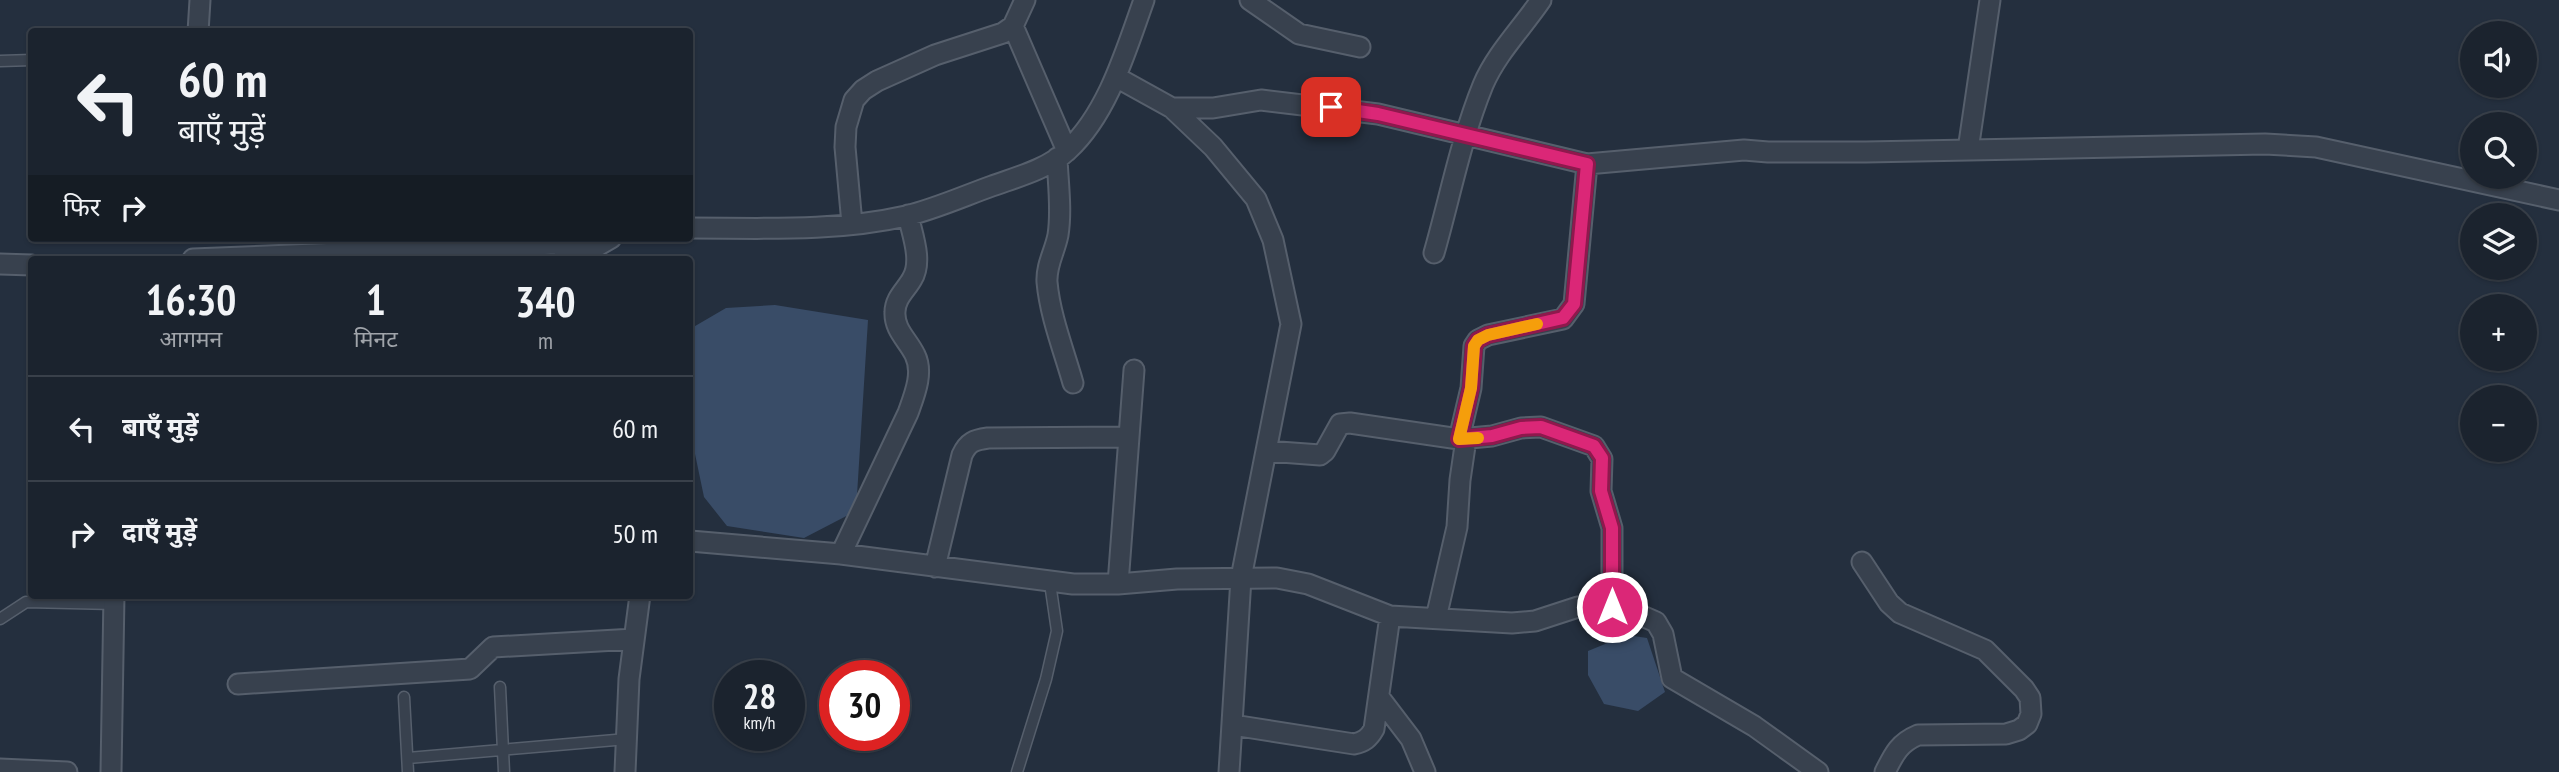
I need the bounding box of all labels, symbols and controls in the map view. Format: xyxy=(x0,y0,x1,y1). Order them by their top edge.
map controls xyxy=(2460,21,2537,462)
button: sound xyxy=(2460,21,2537,98)
text: 60 m xyxy=(178,47,267,111)
icon: left xyxy=(63,56,154,147)
pin xyxy=(1301,77,1361,137)
icon: arrive xyxy=(1312,88,1350,126)
text: बाएँ मुड़ें xyxy=(178,109,265,151)
button: search xyxy=(2460,112,2537,189)
icon: right xyxy=(114,189,152,227)
text: फिर xyxy=(63,190,100,223)
button: layers xyxy=(2460,203,2537,280)
text: 16:30 xyxy=(145,272,236,327)
text: 1 xyxy=(366,272,386,327)
text: 340 xyxy=(515,274,576,329)
button: + xyxy=(2460,294,2537,371)
text: आगमन xyxy=(159,324,222,353)
text: मिनट xyxy=(354,324,398,353)
text: m xyxy=(538,326,553,355)
button: − xyxy=(2460,385,2537,462)
icon: left xyxy=(63,410,101,448)
text: बाएँ मुड़ें xyxy=(122,410,199,443)
text: 60 m xyxy=(612,412,658,445)
icon: right xyxy=(63,515,101,553)
text: दाएँ मुड़ें xyxy=(122,515,197,548)
text: 50 m xyxy=(612,517,658,550)
position arrow xyxy=(1575,570,1649,644)
speed limit sign: 30 xyxy=(819,660,910,751)
text: 28 xyxy=(743,673,776,719)
text: km/h xyxy=(744,711,775,734)

